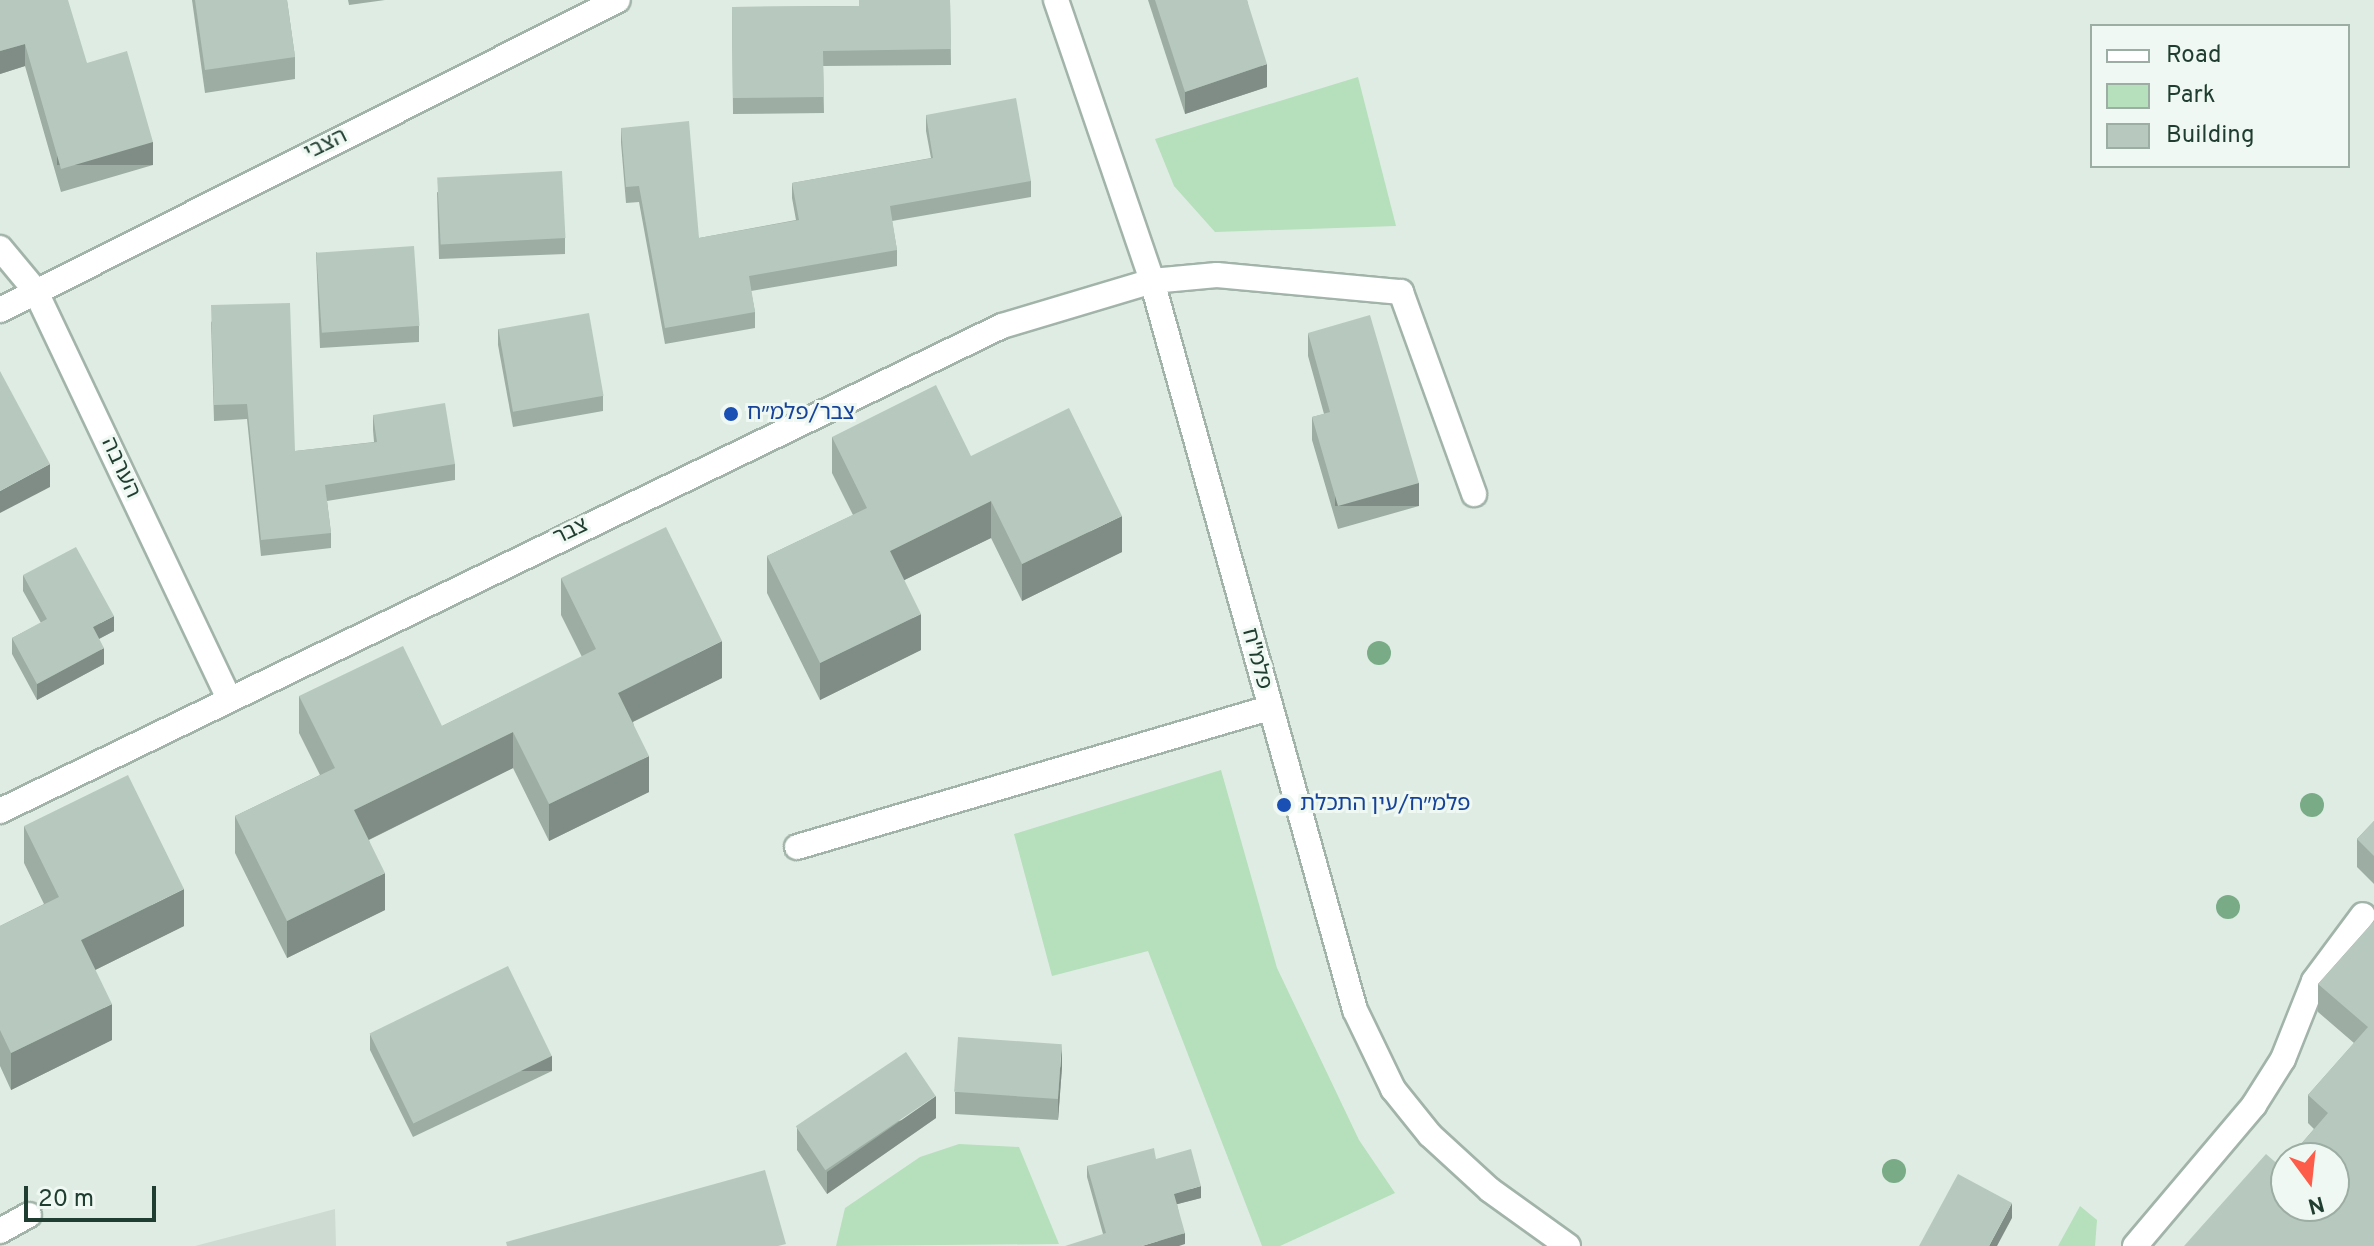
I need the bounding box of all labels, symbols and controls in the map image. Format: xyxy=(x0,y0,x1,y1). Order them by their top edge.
legend xyxy=(2090,24,2350,168)
text: Road xyxy=(2166,41,2222,71)
text: Park xyxy=(2166,81,2216,111)
text: Building xyxy=(2166,121,2255,151)
street label: הצבי xyxy=(300,123,352,167)
place label: צבר/פלמ״ח xyxy=(747,401,855,427)
marker: צבר/פלמ״ח xyxy=(722,405,740,423)
street label: הערבה xyxy=(95,433,145,503)
street label: צבר xyxy=(549,512,593,552)
street label: פלמ"ח xyxy=(1235,625,1277,693)
place label: פלמ״ח/עין התכלת xyxy=(1300,792,1471,818)
marker: פלמ״ח/עין התכלת xyxy=(1275,796,1293,814)
north arrow xyxy=(2270,1142,2350,1222)
scale bar xyxy=(28,1170,160,1220)
text: 20 m xyxy=(38,1185,94,1215)
text: N xyxy=(2305,1189,2327,1219)

